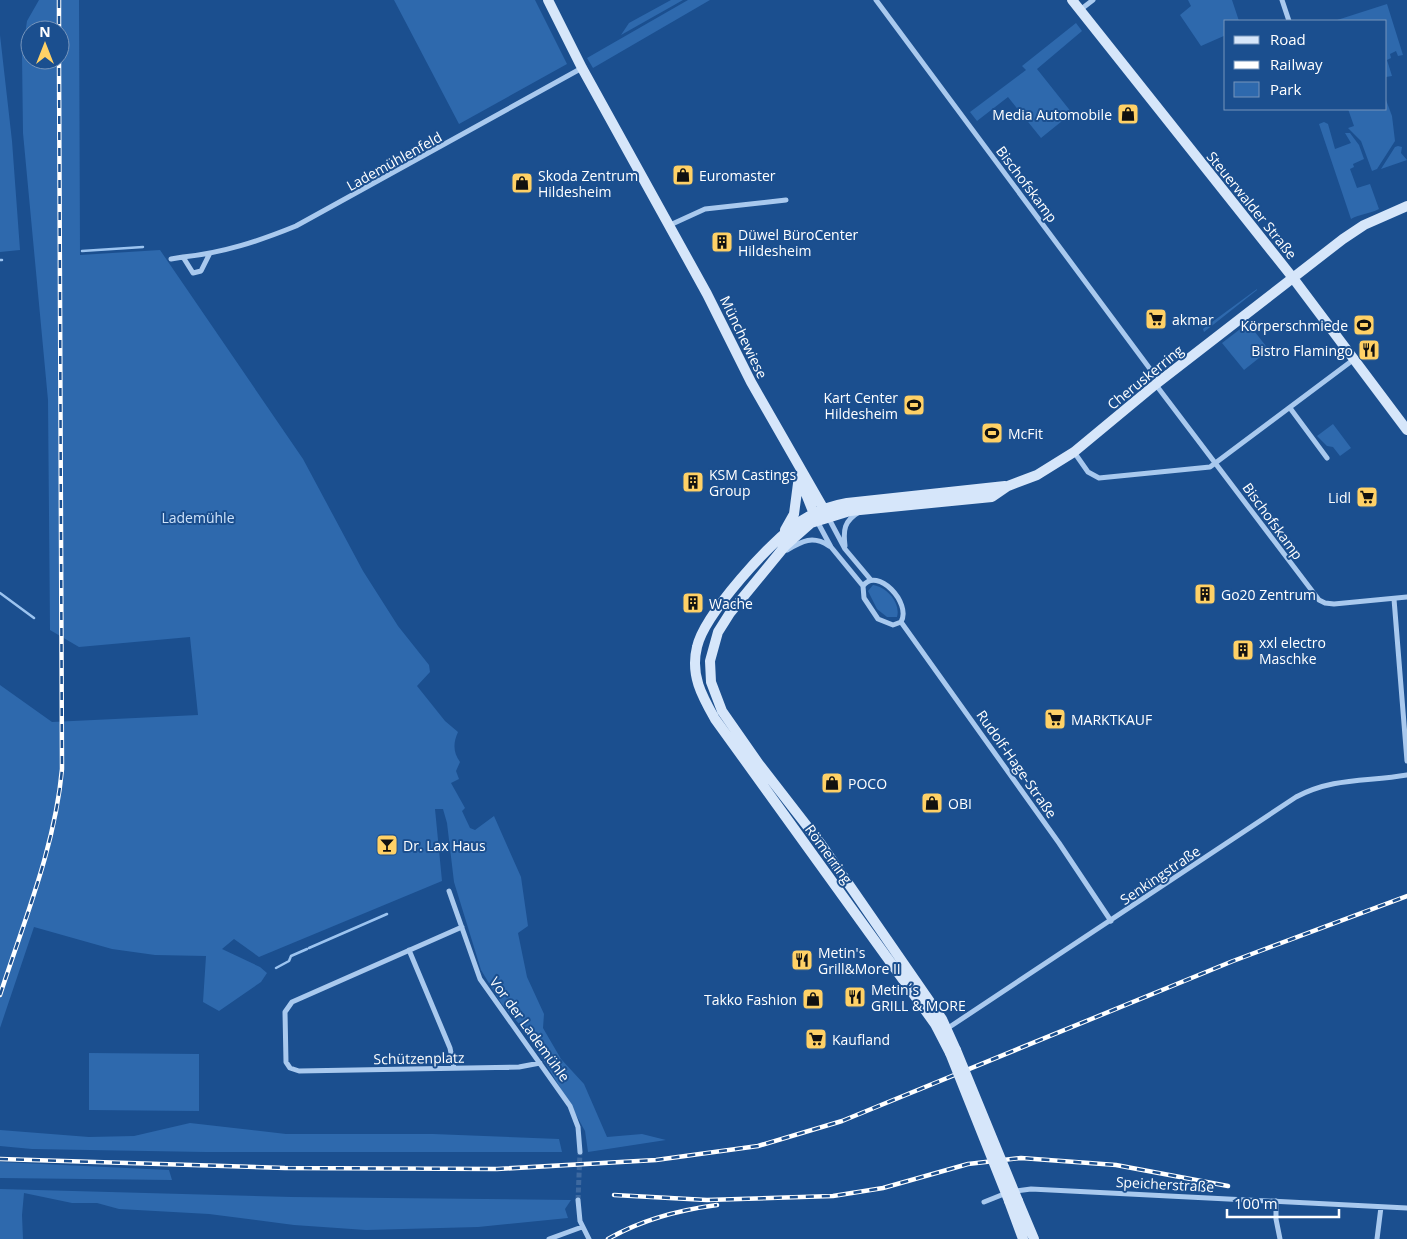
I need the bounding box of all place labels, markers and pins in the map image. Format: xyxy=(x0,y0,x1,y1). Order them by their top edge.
shop icon: Media Automobile xyxy=(1116,102,1140,126)
place label: Media Automobile xyxy=(992,105,1112,124)
shop icon: Euromaster xyxy=(671,163,695,187)
place label: Skoda Zentrum Hildesheim xyxy=(538,166,638,201)
place label: Euromaster xyxy=(699,166,776,185)
shop icon: Skoda Zentrum Hildesheim xyxy=(510,171,534,195)
place label: Düwel BüroCenter Hildesheim xyxy=(738,225,859,260)
building icon: Düwel BüroCenter Hildesheim xyxy=(710,230,734,254)
supermarket icon: akmar xyxy=(1144,307,1168,331)
place label: akmar xyxy=(1172,310,1214,329)
sports icon: Körperschmiede xyxy=(1352,313,1376,337)
place label: Körperschmiede xyxy=(1240,316,1348,335)
restaurant icon: Bistro Flamingo xyxy=(1357,338,1381,362)
place label: Bistro Flamingo xyxy=(1251,341,1353,360)
place label: Kart Center Hildesheim xyxy=(823,388,898,423)
sports icon: Kart Center Hildesheim xyxy=(902,393,926,417)
sports icon: McFit xyxy=(980,421,1004,445)
place label: McFit xyxy=(1008,424,1043,443)
place label: KSM Castings Group xyxy=(709,465,796,500)
building icon: KSM Castings Group xyxy=(681,470,705,494)
supermarket icon: Lidl xyxy=(1355,485,1379,509)
place label: Lidl xyxy=(1328,488,1351,507)
building icon: Go20 Zentrum xyxy=(1193,582,1217,606)
place label: Go20 Zentrum xyxy=(1221,585,1316,604)
building icon: Wache xyxy=(681,591,705,615)
place label: Wache xyxy=(709,594,753,613)
place label: xxl electro Maschke xyxy=(1259,633,1326,668)
building icon: xxl electro Maschke xyxy=(1231,638,1255,662)
supermarket icon: MARKTKAUF xyxy=(1043,707,1067,731)
place label: MARKTKAUF xyxy=(1071,710,1152,729)
shop icon: POCO xyxy=(820,771,844,795)
place label: POCO xyxy=(848,774,887,793)
shop icon: OBI xyxy=(920,791,944,815)
place label: OBI xyxy=(948,794,972,813)
bar icon: Dr. Lax Haus xyxy=(375,833,399,857)
place label: Dr. Lax Haus xyxy=(403,836,486,855)
place label: Metin's Grill&More II xyxy=(818,943,901,978)
restaurant icon: Metin's Grill&More II xyxy=(790,948,814,972)
place label: Metin´s GRILL & MORE xyxy=(871,980,966,1015)
restaurant icon: Metin´s GRILL & MORE xyxy=(843,985,867,1009)
shop icon: Takko Fashion xyxy=(801,987,825,1011)
place label: Takko Fashion xyxy=(704,990,797,1009)
supermarket icon: Kaufland xyxy=(804,1027,828,1051)
place label: Kaufland xyxy=(832,1030,890,1049)

